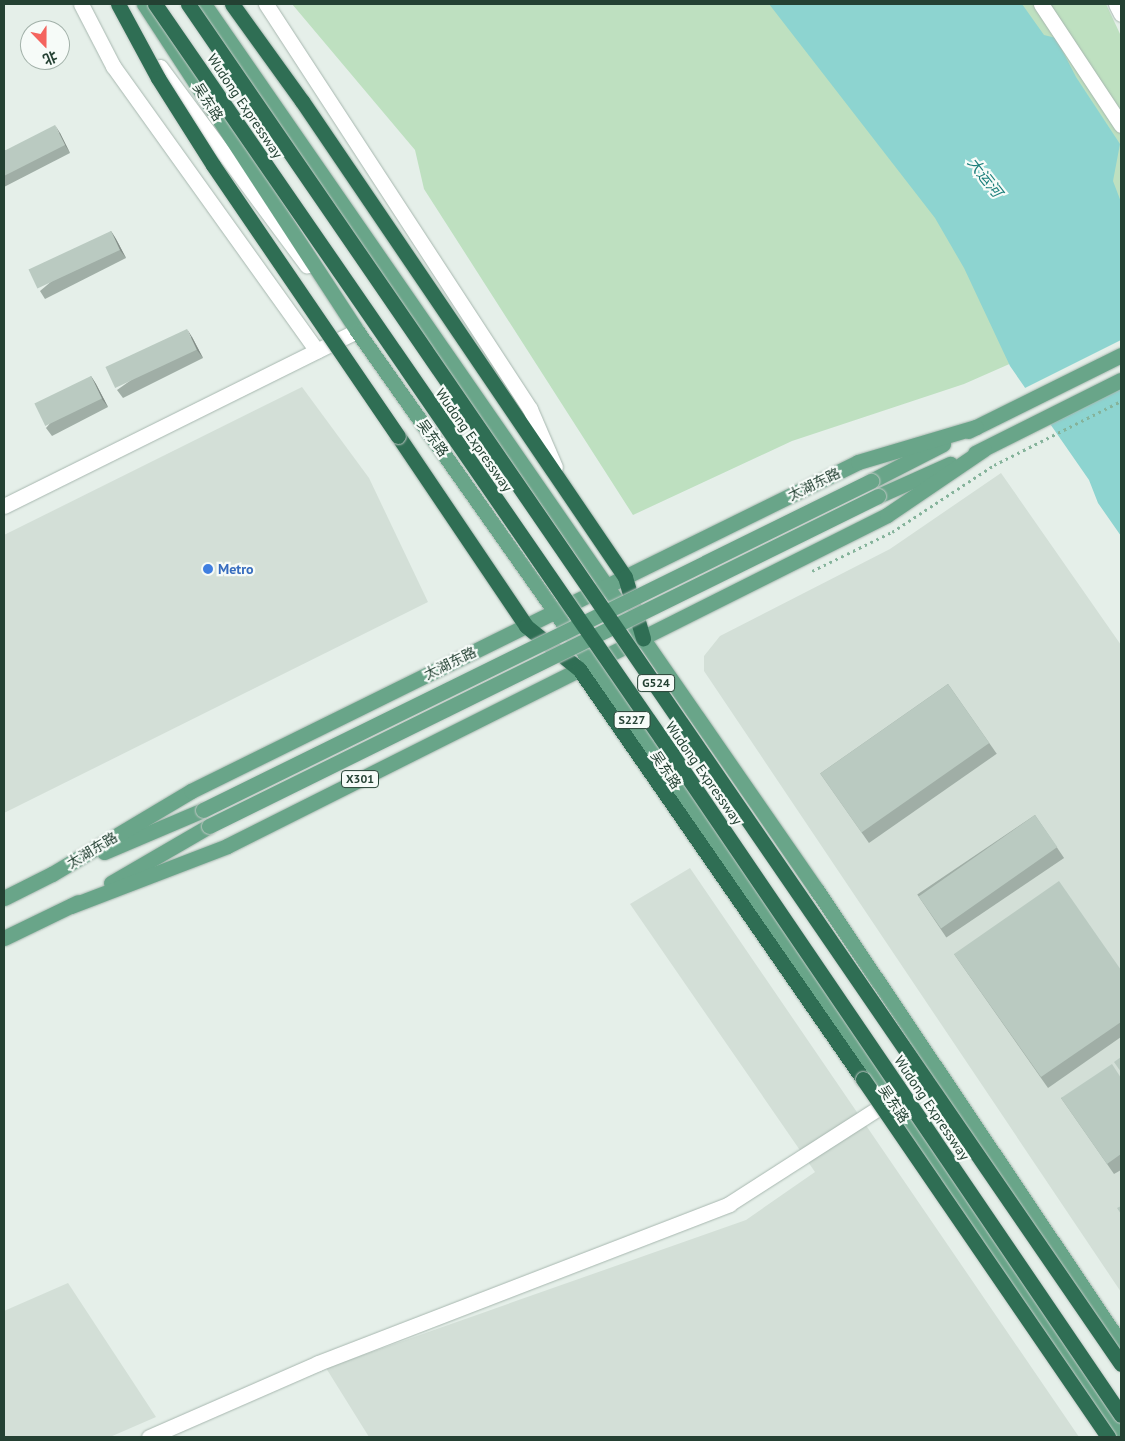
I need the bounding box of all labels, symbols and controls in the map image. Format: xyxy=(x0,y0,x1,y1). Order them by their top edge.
north arrow xyxy=(20,20,70,70)
text: 北 xyxy=(40,47,60,69)
street label: Wudong Expressway xyxy=(204,51,286,161)
street label: 吴东路 xyxy=(190,80,226,124)
water label: 大运河 xyxy=(964,154,1006,200)
street label: Wudong Expressway xyxy=(432,385,516,495)
street label: 吴东路 xyxy=(414,416,452,460)
street label: 太湖东路 xyxy=(785,464,843,504)
place label: Metro xyxy=(218,561,254,577)
marker: Metro xyxy=(202,563,214,575)
street label: 太湖东路 xyxy=(421,643,479,683)
road number: G524 xyxy=(636,674,676,692)
road number: S227 xyxy=(613,710,651,730)
street label: Wudong Expressway xyxy=(662,718,746,828)
street label: 吴东路 xyxy=(647,748,685,792)
road number: X301 xyxy=(340,770,380,789)
street label: 太湖东路 xyxy=(64,828,120,872)
street label: Wudong Expressway xyxy=(891,1053,973,1163)
street label: 吴东路 xyxy=(875,1082,913,1126)

